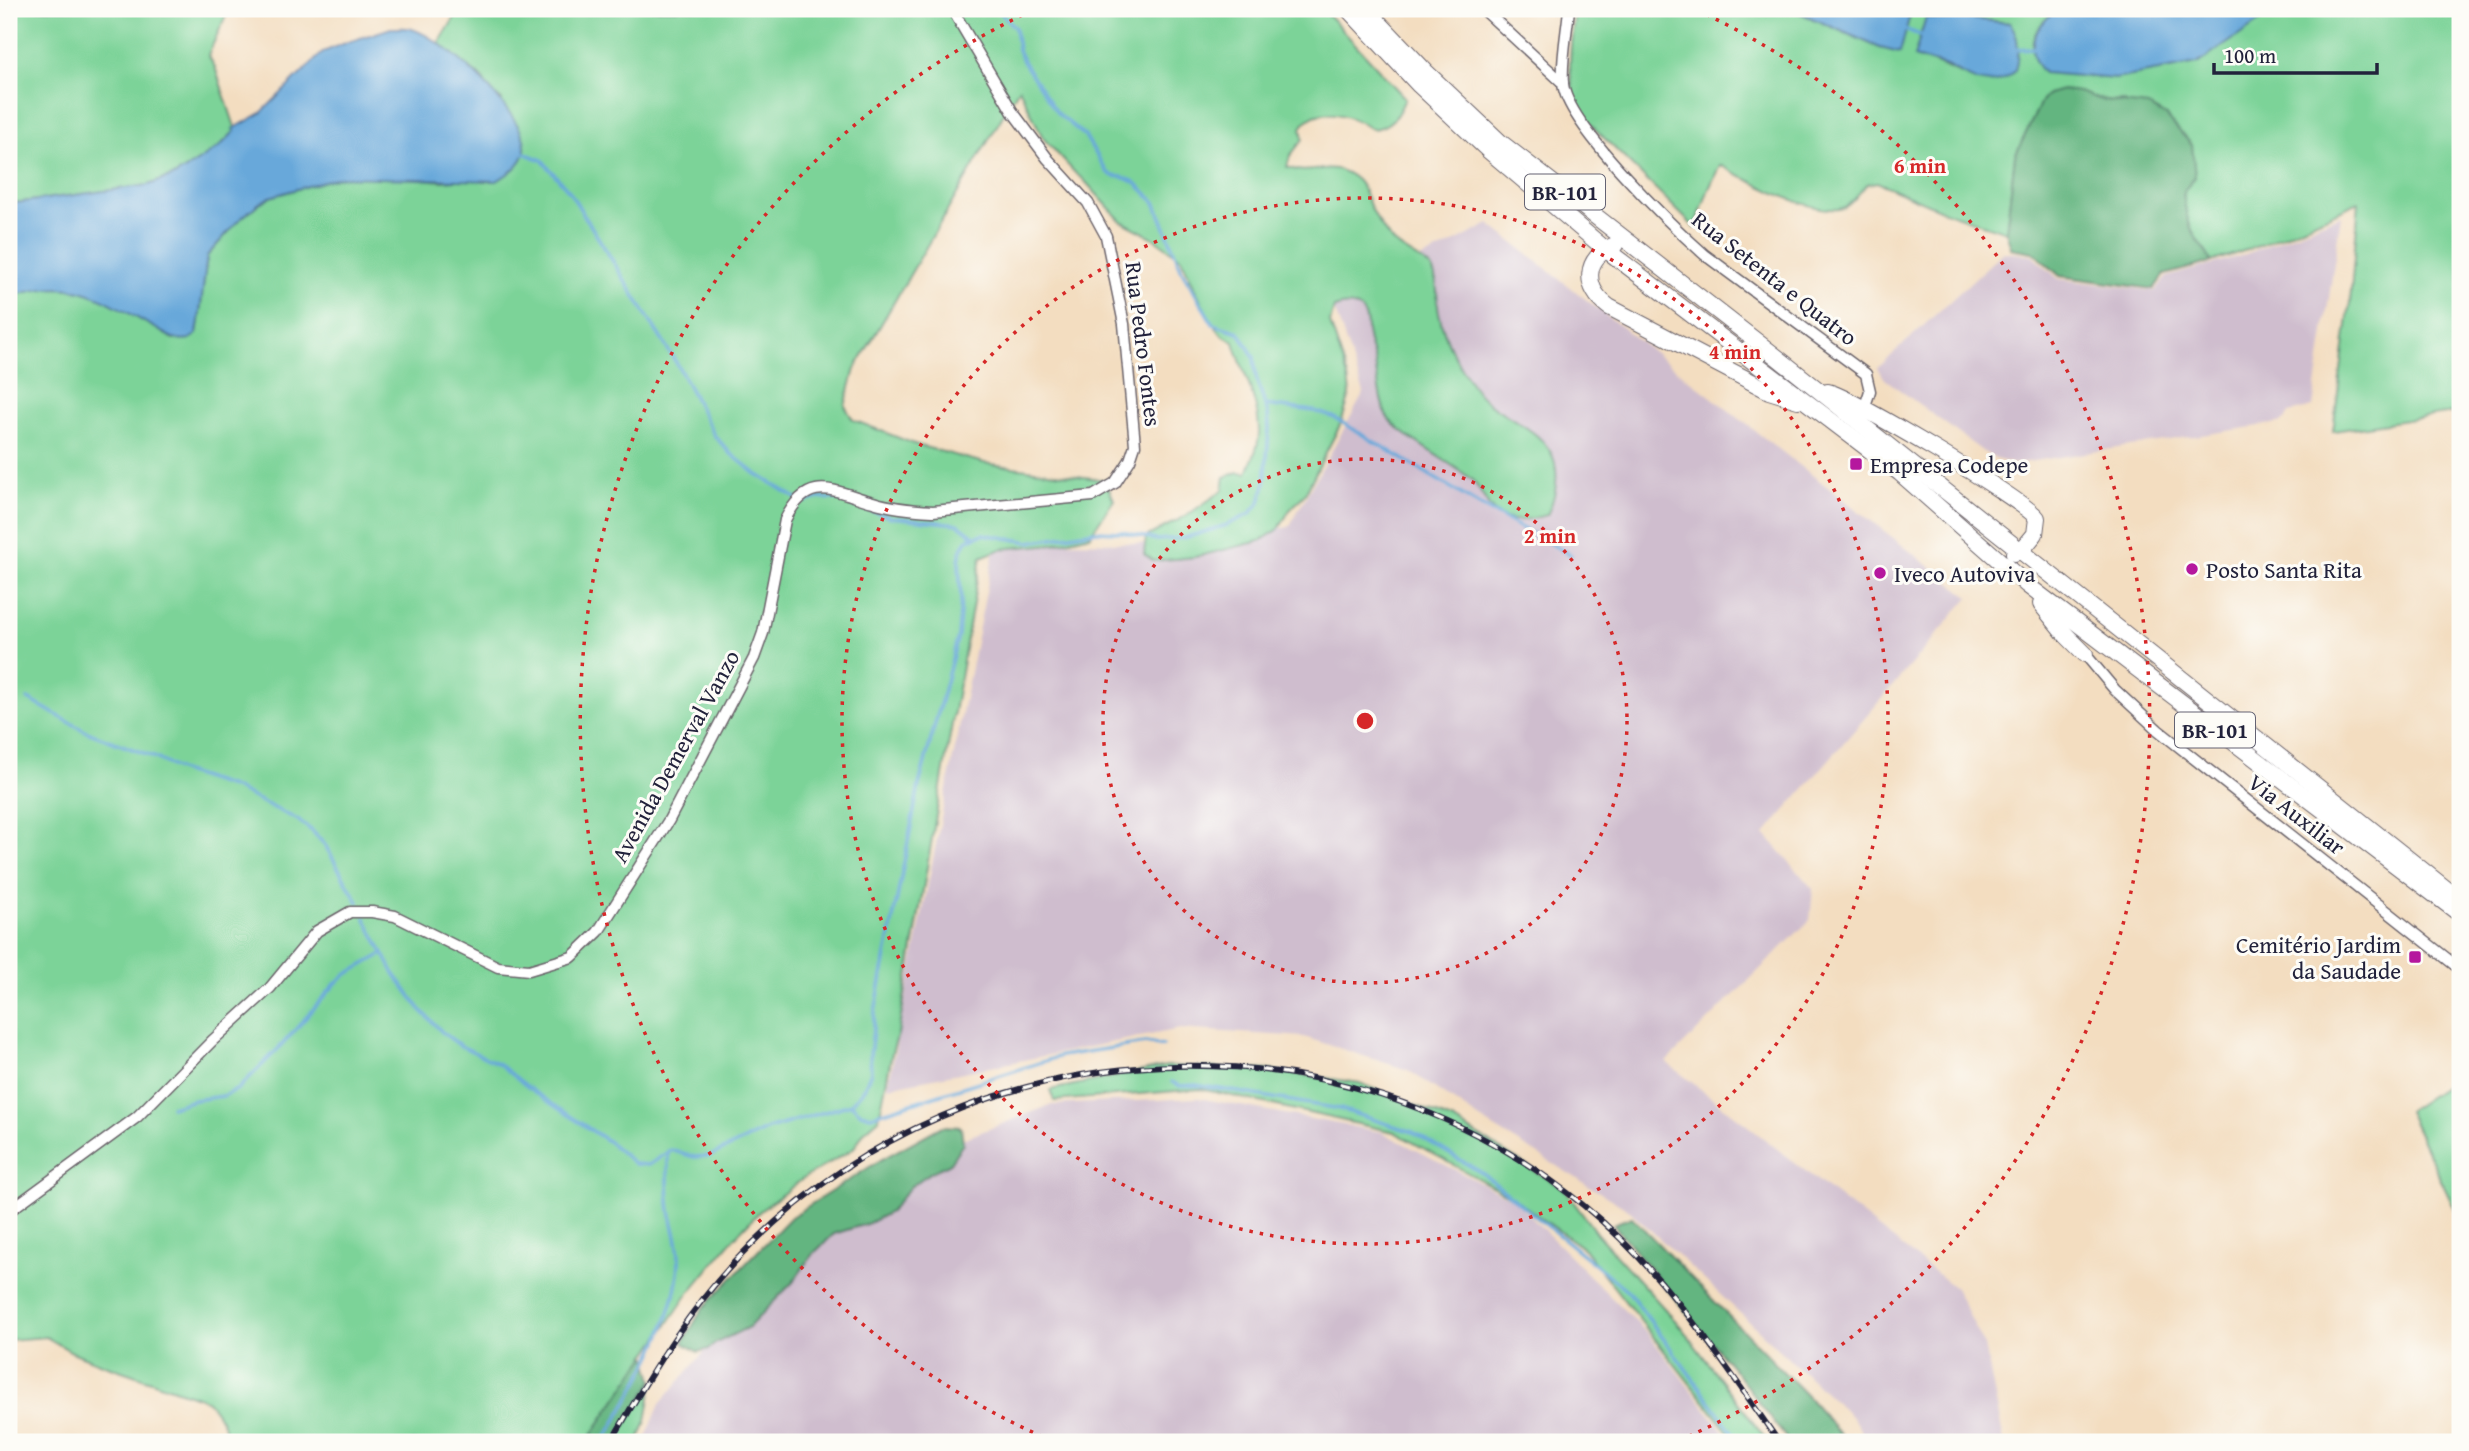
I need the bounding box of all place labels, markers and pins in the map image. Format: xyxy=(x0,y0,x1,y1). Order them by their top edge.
place label: Empresa Codepe xyxy=(1870,448,2028,481)
marker: Empresa Codepe xyxy=(1848,456,1864,472)
place label: Posto Santa Rita xyxy=(2206,553,2362,586)
place label: Iveco Autoviva xyxy=(1894,557,2035,590)
marker: Posto Santa Rita xyxy=(2184,561,2200,577)
marker: Iveco Autoviva xyxy=(1872,565,1888,581)
centre of rings xyxy=(1353,709,1377,733)
place label: Cemitério Jardim da Saudade xyxy=(2236,928,2401,987)
marker: Cemitério Jardim da Saudade xyxy=(2407,949,2423,965)

